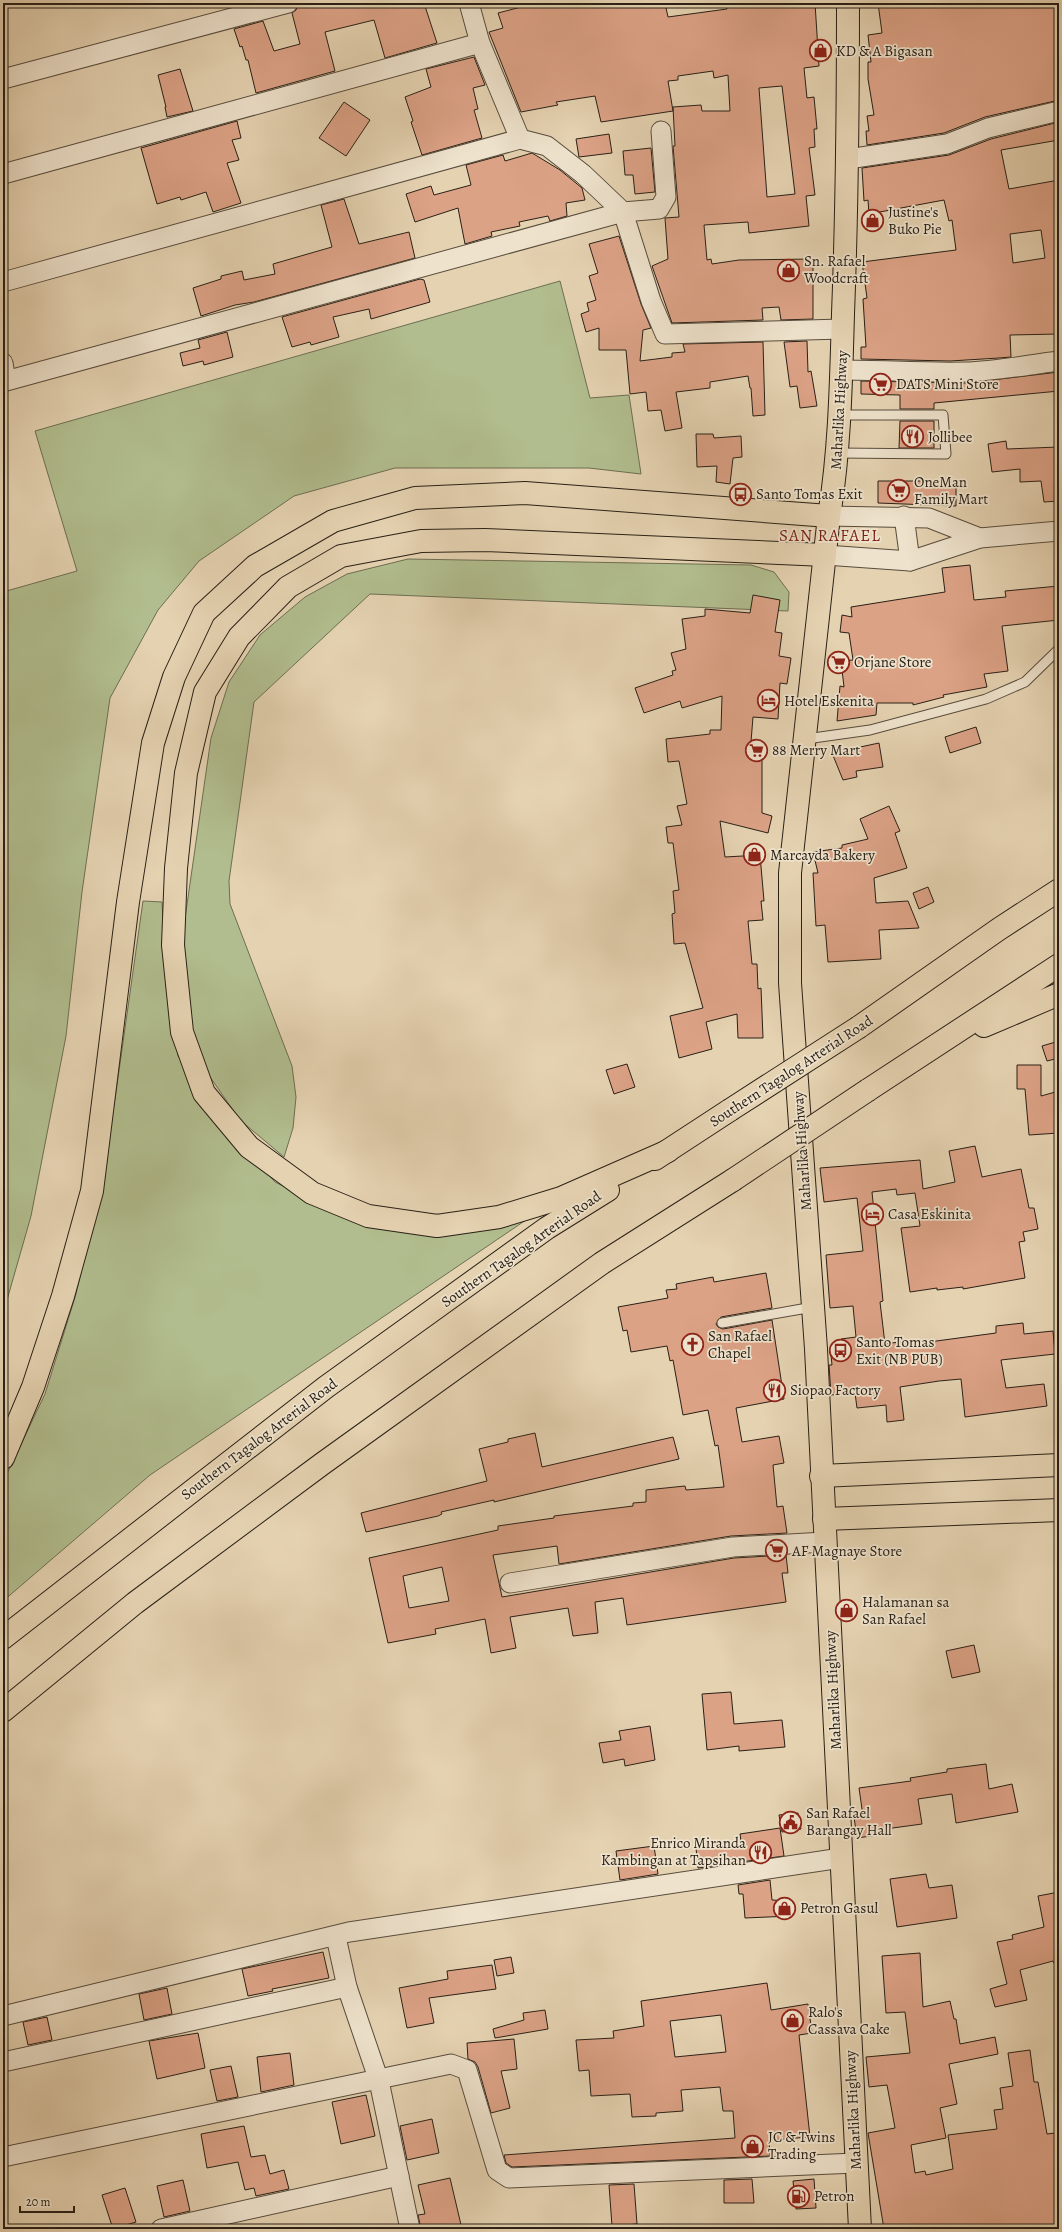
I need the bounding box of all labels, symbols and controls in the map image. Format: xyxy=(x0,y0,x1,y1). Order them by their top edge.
shop icon: KD & A Bigasan xyxy=(808,38,834,64)
place label: KD & A Bigasan xyxy=(836,41,933,61)
place label: Justine's Buko Pie xyxy=(888,202,942,239)
shop icon: Justine's Buko Pie xyxy=(860,208,886,234)
place label: Sn. Rafael Woodcraft xyxy=(803,251,869,288)
shop icon: Sn. Rafael Woodcraft xyxy=(776,257,802,283)
street label: Maharlika Highway xyxy=(826,349,852,470)
supermarket icon: DATS Mini Store xyxy=(867,371,893,397)
place label: DATS Mini Store xyxy=(896,374,999,394)
restaurant icon: Jollibee xyxy=(900,424,926,450)
place label: Jollibee xyxy=(928,427,973,447)
place label: OneMan Family Mart xyxy=(914,472,988,509)
supermarket icon: OneMan Family Mart xyxy=(885,478,911,504)
bus stop icon: Santo Tomas Exit xyxy=(727,481,753,507)
place label: Santo Tomas Exit xyxy=(756,484,863,504)
district label: SAN RAFAEL xyxy=(779,524,881,547)
supermarket icon: Orjane Store xyxy=(825,649,851,675)
place label: Orjane Store xyxy=(854,652,932,672)
hotel icon: Hotel Eskenita xyxy=(756,688,782,714)
place label: Hotel Eskenita xyxy=(784,691,874,711)
supermarket icon: 88 Merry Mart xyxy=(744,737,770,763)
place label: 88 Merry Mart xyxy=(772,740,860,760)
shop icon: Marcayda Bakery xyxy=(742,842,768,868)
place label: Marcayda Bakery xyxy=(770,845,875,865)
street label: Southern Tagalog Arterial Road xyxy=(705,1010,877,1131)
street label: Maharlika Highway xyxy=(788,1090,816,1211)
street label: Southern Tagalog Arterial Road xyxy=(437,1186,606,1312)
hotel icon: Casa Eskinita xyxy=(859,1201,885,1227)
place label: Casa Eskinita xyxy=(888,1204,971,1224)
place label: San Rafael Chapel xyxy=(708,1326,772,1363)
church icon: San Rafael Chapel xyxy=(679,1332,705,1358)
place label: Santo Tomas Exit (NB PUB) xyxy=(856,1332,943,1369)
bus stop icon: Santo Tomas Exit (NB PUB) xyxy=(827,1338,853,1364)
street label: Southern Tagalog Arterial Road xyxy=(177,1373,342,1504)
restaurant icon: Siopao Factory xyxy=(762,1377,788,1403)
place label: Siopao Factory xyxy=(790,1380,881,1400)
supermarket icon: AF Magnaye Store xyxy=(764,1538,790,1564)
place label: AF Magnaye Store xyxy=(791,1541,903,1561)
place label: Halamanan sa San Rafael xyxy=(862,1592,950,1629)
shop icon: Halamanan sa San Rafael xyxy=(834,1598,860,1624)
street label: Maharlika Highway xyxy=(820,1629,846,1750)
place label: San Rafael Barangay Hall xyxy=(806,1803,892,1840)
public building icon: San Rafael Barangay Hall xyxy=(777,1809,803,1835)
place label: Enrico Miranda Kambingan at Tapsihan xyxy=(601,1833,746,1870)
restaurant icon: Enrico Miranda Kambingan at Tapsihan xyxy=(748,1839,774,1865)
shop icon: Petron Gasul xyxy=(772,1895,798,1921)
place label: Petron Gasul xyxy=(800,1898,879,1918)
place label: Ralo's Cassava Cake xyxy=(808,2002,890,2039)
shop icon: Ralo's Cassava Cake xyxy=(779,2008,805,2034)
street label: Maharlika Highway xyxy=(840,2049,866,2170)
place label: JC & Twins Trading xyxy=(768,2127,835,2164)
shop icon: JC & Twins Trading xyxy=(740,2133,766,2159)
fuel station icon: Petron xyxy=(785,2183,811,2209)
place label: Petron xyxy=(814,2186,855,2206)
scale bar xyxy=(20,2188,74,2214)
text: 20 m xyxy=(26,2194,50,2210)

